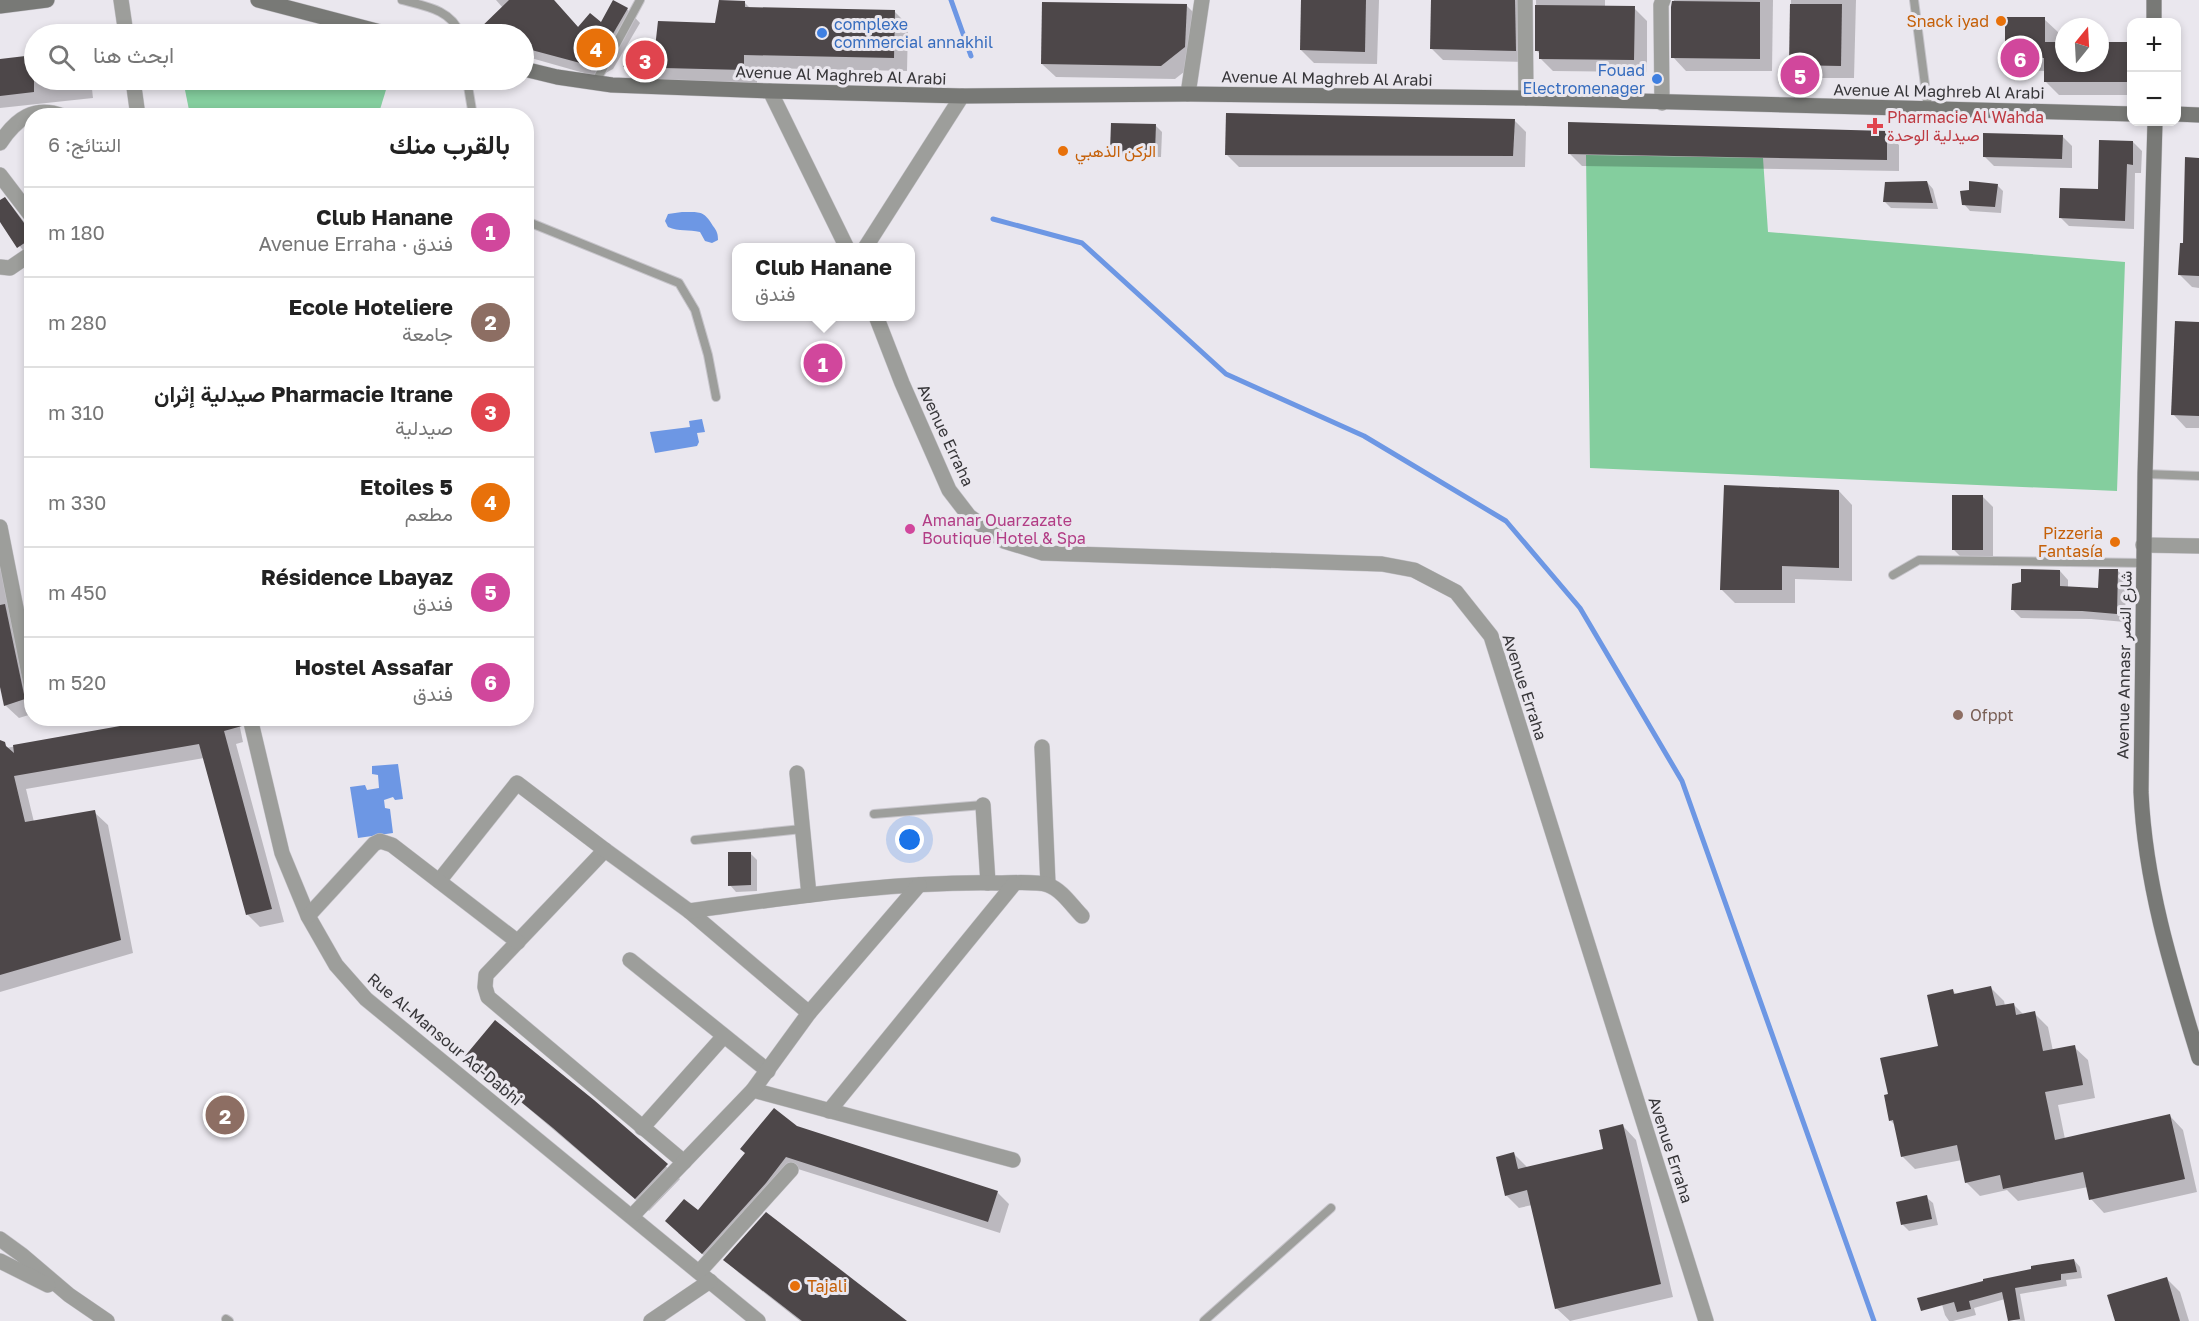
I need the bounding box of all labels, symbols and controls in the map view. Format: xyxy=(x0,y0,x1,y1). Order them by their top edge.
place label: Snack iyad xyxy=(1906,11,1989,31)
place label: complexe commercial annakhil xyxy=(834,14,993,52)
marker: Snack iyad xyxy=(1994,14,2008,28)
north arrow xyxy=(2055,18,2109,72)
map controls xyxy=(2127,18,2181,126)
button: + xyxy=(2127,18,2181,72)
search box xyxy=(24,24,534,90)
pin: 4 xyxy=(576,26,616,70)
marker: complexe commercial annakhil xyxy=(815,26,829,40)
pin: 6 xyxy=(2000,36,2040,80)
pin: 3 xyxy=(626,38,664,82)
icon: search xyxy=(45,41,78,74)
text: ابحث هنا xyxy=(93,41,174,68)
pin: 5 xyxy=(1780,52,1820,98)
place label: Fouad Electromenager xyxy=(1523,60,1645,98)
street label: Avenue Al Maghreb Al Arabi xyxy=(735,61,947,89)
street label: Avenue Al Maghreb Al Arabi xyxy=(1221,66,1433,90)
marker: Fouad Electromenager xyxy=(1650,72,1664,86)
button: − xyxy=(2127,72,2181,126)
street label: Avenue Al Maghreb Al Arabi xyxy=(1833,79,2045,103)
place label: Pharmacie Al Wahda صيدلية الوحدة xyxy=(1887,107,2044,146)
marker: Pharmacie Al Wahda صيدلية الوحدة xyxy=(1868,119,1882,133)
text: بالقرب منك xyxy=(389,129,510,160)
text: النتائج: 6 xyxy=(48,132,121,156)
place label: الركن الذهبي xyxy=(1075,141,1156,165)
marker: الركن الذهبي xyxy=(1056,144,1070,158)
text: Club Hanane xyxy=(316,203,453,230)
text: 180 m xyxy=(48,220,105,244)
text: 1 xyxy=(485,220,496,244)
text: فندق · Avenue Erraha xyxy=(259,231,453,255)
popup xyxy=(732,243,915,321)
text: Club Hanane xyxy=(755,253,892,280)
text: فندق xyxy=(755,281,795,305)
text: Ecole Hoteliere xyxy=(289,293,453,320)
text: 280 m xyxy=(48,310,107,334)
text: 2 xyxy=(484,310,497,334)
text: جامعة xyxy=(402,321,453,345)
pin: 1 xyxy=(804,340,842,386)
text: Pharmacie Itrane صيدلية إثران xyxy=(154,380,453,407)
street label: Avenue Erraha xyxy=(914,381,978,489)
text: 310 m xyxy=(48,400,105,424)
text: 3 xyxy=(484,400,497,424)
text: صيدلية xyxy=(395,415,453,439)
text: Etoiles 5 xyxy=(360,473,453,500)
text: 330 m xyxy=(48,490,107,514)
text: 4 xyxy=(484,490,497,514)
text: مطعم xyxy=(405,501,453,525)
place label: Amanar Ouarzazate Boutique Hotel & Spa xyxy=(922,510,1086,548)
marker: Amanar Ouarzazate Boutique Hotel & Spa xyxy=(903,522,917,536)
place label: Pizzeria Fantasía xyxy=(2038,523,2103,561)
marker: Pizzeria Fantasía xyxy=(2108,535,2122,549)
text: Résidence Lbayaz xyxy=(261,563,453,590)
street label: Avenue Annasr شارع النصر xyxy=(2112,571,2138,759)
text: 450 m xyxy=(48,580,107,604)
text: 5 xyxy=(484,580,497,604)
text: فندق xyxy=(413,591,453,615)
street label: Avenue Erraha xyxy=(1498,631,1552,743)
text: Hostel Assafar xyxy=(294,653,453,680)
text: 520 m xyxy=(48,670,106,694)
text: 6 xyxy=(484,670,497,694)
text: فندق xyxy=(413,681,453,705)
place label: Ofppt xyxy=(1970,705,2014,725)
marker: Ofppt xyxy=(1951,708,1965,722)
your location xyxy=(895,825,924,854)
street label: Rue Al-Mansour Ad-Dabhi xyxy=(364,968,526,1110)
pin: 2 xyxy=(206,1092,244,1138)
street label: Avenue Erraha xyxy=(1644,1094,1698,1206)
place label: Tajali xyxy=(807,1276,847,1296)
marker: Tajali xyxy=(788,1279,802,1293)

